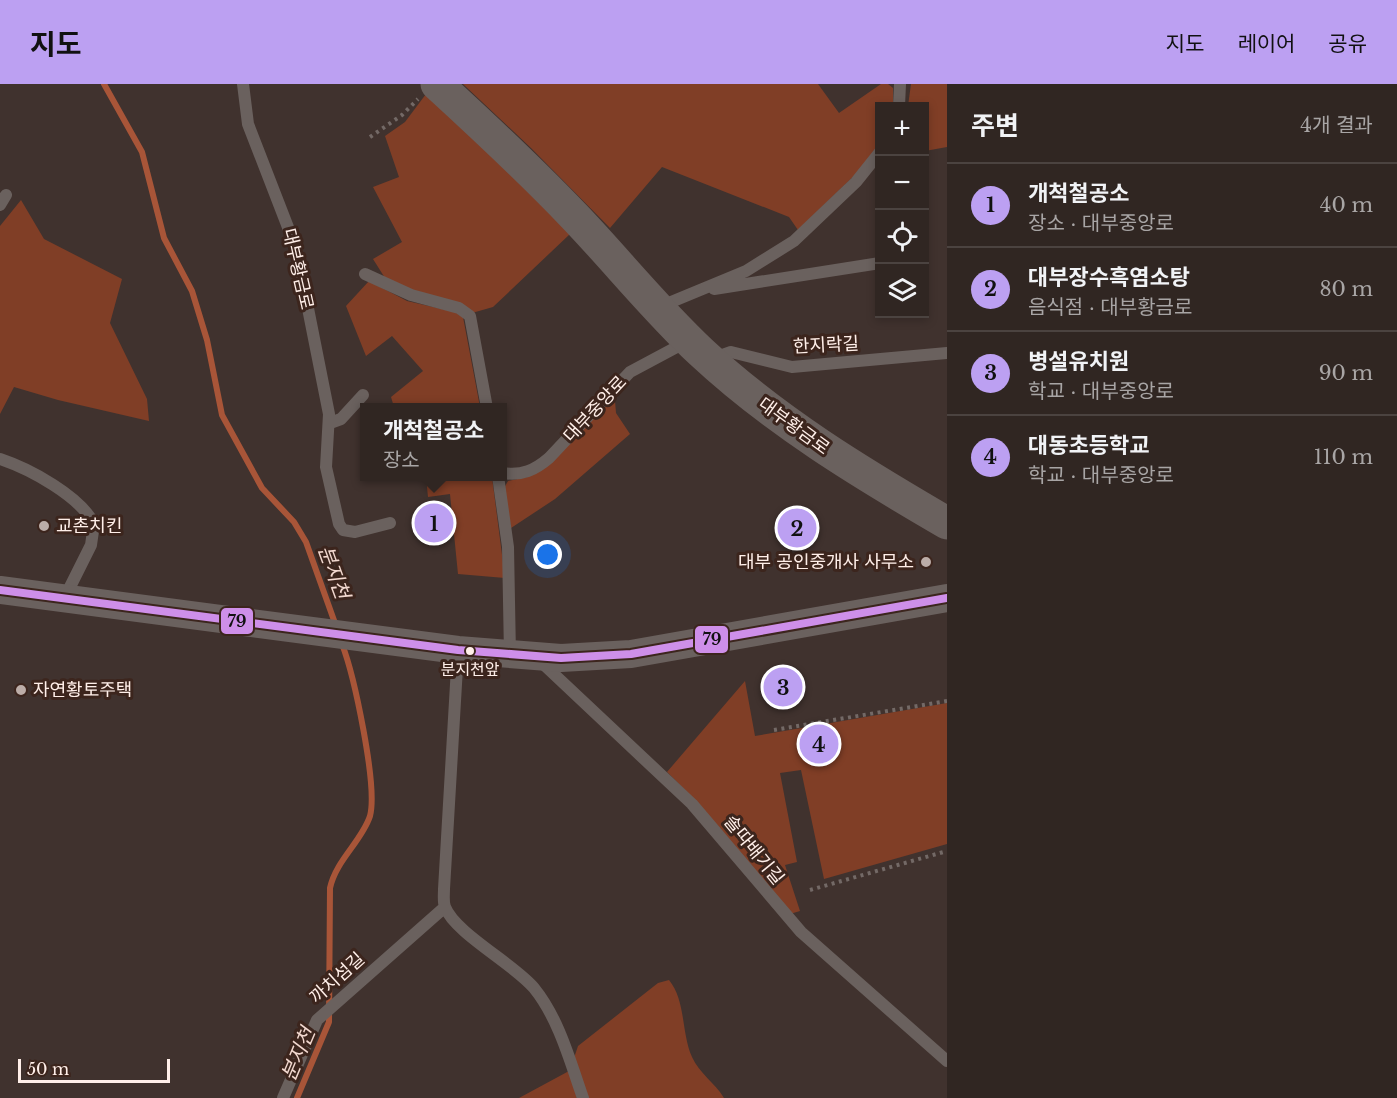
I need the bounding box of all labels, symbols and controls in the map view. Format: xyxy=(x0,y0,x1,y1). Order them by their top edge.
text: 지도 xyxy=(30,27,82,62)
text: 지도 xyxy=(1166,31,1204,57)
text: 레이어 xyxy=(1237,31,1295,57)
text: 공유 xyxy=(1328,31,1367,57)
map controls xyxy=(875,102,929,318)
button: + xyxy=(875,102,929,156)
text: 주변 xyxy=(971,110,1019,142)
text: 4개 결과 xyxy=(1300,113,1373,137)
button: − xyxy=(875,156,929,210)
text: 개척철공소 xyxy=(1028,180,1129,207)
text: 1 xyxy=(986,193,995,217)
text: 40 m xyxy=(1320,193,1373,217)
button: locate xyxy=(875,210,929,264)
text: 장소 · 대부중앙로 xyxy=(1028,211,1174,235)
street label: 대부황금로 xyxy=(278,226,318,312)
button: layers xyxy=(875,264,929,318)
text: 대부장수흑염소탕 xyxy=(1028,264,1190,291)
text: 2 xyxy=(984,277,997,301)
text: 80 m xyxy=(1319,277,1373,301)
text: 음식점 · 대부황금로 xyxy=(1028,295,1192,319)
street label: 한지락길 xyxy=(792,332,860,358)
text: 병설유치원 xyxy=(1028,348,1129,375)
text: 3 xyxy=(984,361,997,385)
text: 90 m xyxy=(1319,361,1373,385)
street label: 대부중앙로 xyxy=(559,371,631,447)
text: 학교 · 대부중앙로 xyxy=(1028,379,1174,403)
street label: 대부황금로 xyxy=(754,393,834,459)
popup xyxy=(360,403,507,481)
text: 개척철공소 xyxy=(383,417,484,444)
text: 대동초등학교 xyxy=(1028,432,1149,459)
text: 4 xyxy=(984,445,997,469)
text: 110 m xyxy=(1314,445,1373,469)
text: 장소 xyxy=(383,448,420,472)
text: 학교 · 대부중앙로 xyxy=(1028,463,1174,487)
pin: 1 xyxy=(414,500,454,546)
pin: 2 xyxy=(778,506,816,550)
place label: 교촌치킨 xyxy=(56,515,122,537)
marker: 교촌치킨 xyxy=(37,519,51,533)
your location xyxy=(533,540,562,569)
water label: 분지천 xyxy=(313,542,356,604)
place label: 대부 공인중개사 사무소 xyxy=(738,551,914,573)
marker: 대부 공인중개사 사무소 xyxy=(919,555,933,569)
line badge: 79 xyxy=(220,607,254,635)
text: 79 xyxy=(227,611,247,631)
line badge: 79 xyxy=(694,625,729,654)
text: 79 xyxy=(702,629,722,649)
marker: 분지천앞 xyxy=(464,645,476,657)
place label: 분지천앞 xyxy=(441,659,500,679)
pin: 3 xyxy=(764,664,802,710)
place label: 자연황토주택 xyxy=(33,679,132,701)
marker: 자연황토주택 xyxy=(14,683,28,697)
pin: 4 xyxy=(800,722,838,766)
street label: 솔따배기길 xyxy=(719,811,789,889)
street label: 까치섬길 xyxy=(305,948,369,1008)
water label: 분지천 xyxy=(276,1022,321,1084)
scale bar xyxy=(18,1056,170,1084)
text: 50 m xyxy=(27,1059,69,1079)

